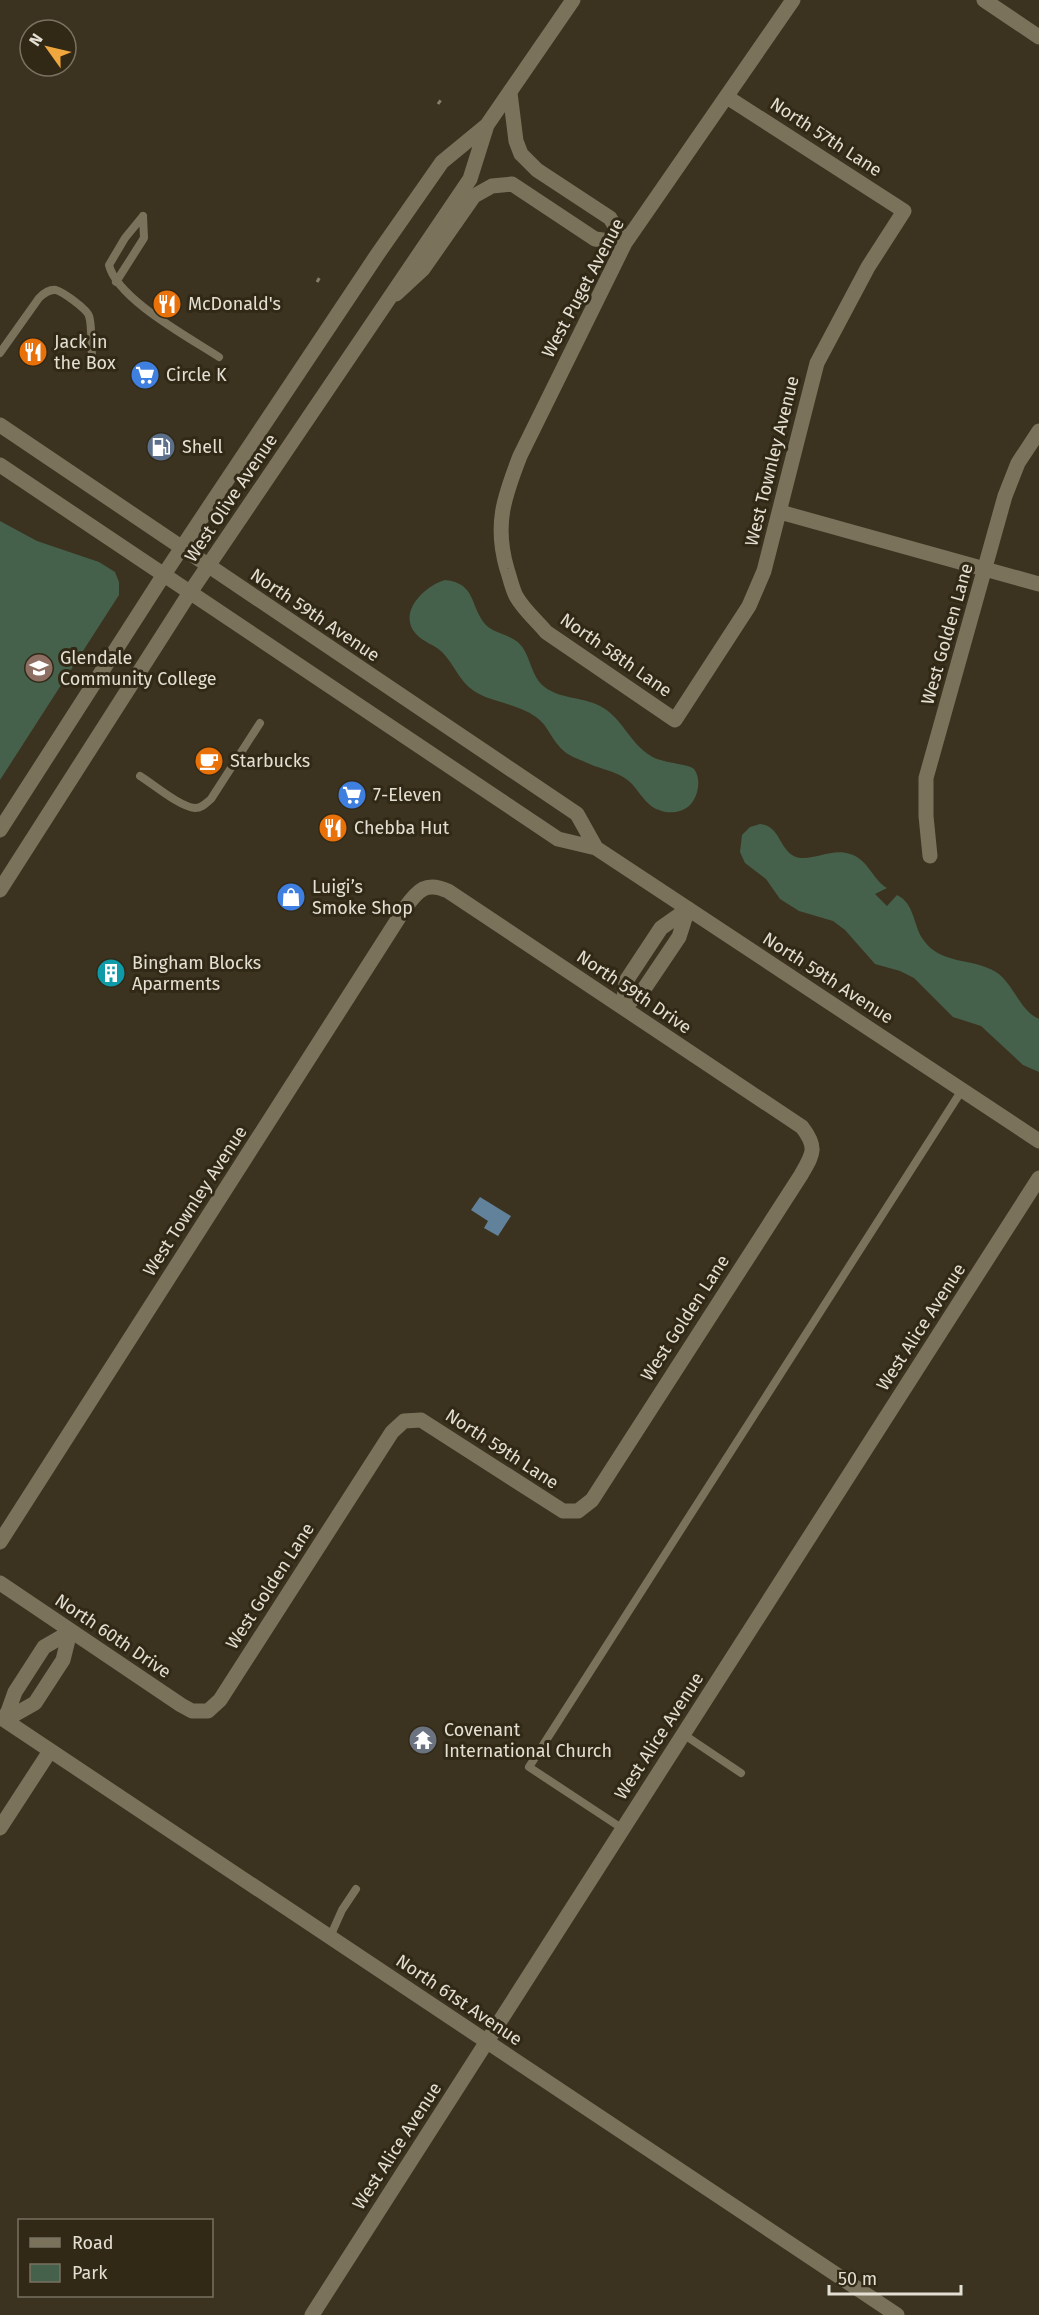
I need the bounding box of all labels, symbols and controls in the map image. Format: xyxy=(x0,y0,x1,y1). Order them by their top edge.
north arrow xyxy=(18,18,78,78)
text: N xyxy=(25,30,47,50)
street label: North 57th Lane xyxy=(766,93,886,181)
street label: West Puget Avenue xyxy=(537,215,629,361)
restaurant icon: McDonald's xyxy=(151,288,183,320)
place label: McDonald's xyxy=(188,293,281,315)
place label: Jack in the Box xyxy=(54,331,116,374)
restaurant icon: Jack in the Box xyxy=(17,336,49,368)
supermarket icon: Circle K xyxy=(129,359,161,391)
place label: Circle K xyxy=(166,364,227,386)
street label: West Townley Avenue xyxy=(740,374,804,548)
street label: West Olive Avenue xyxy=(180,430,282,566)
fuel station icon: Shell xyxy=(145,431,177,463)
place label: Shell xyxy=(182,436,223,458)
street label: West Golden Lane xyxy=(916,561,978,707)
street label: North 59th Avenue xyxy=(246,564,384,666)
street label: North 58th Lane xyxy=(556,608,676,702)
place label: Glendale Community College xyxy=(60,647,217,690)
school or university icon: Glendale Community College xyxy=(23,652,55,684)
cafe icon: Starbucks xyxy=(193,745,225,777)
place label: Starbucks xyxy=(230,750,310,772)
supermarket icon: 7-Eleven xyxy=(336,779,368,811)
place label: 7-Eleven xyxy=(373,784,442,806)
restaurant icon: Chebba Hut xyxy=(317,812,349,844)
place label: Chebba Hut xyxy=(354,817,450,839)
place label: Luigi’s Smoke Shop xyxy=(312,876,413,919)
shop icon: Luigi’s Smoke Shop xyxy=(275,881,307,913)
street label: North 59th Avenue xyxy=(759,928,897,1028)
street label: North 59th Drive xyxy=(572,945,696,1039)
place label: Bingham Blocks Aparments xyxy=(132,952,261,995)
building icon: Bingham Blocks Aparments xyxy=(95,957,127,989)
street label: West Townley Avenue xyxy=(138,1122,252,1280)
street label: West Golden Lane xyxy=(636,1251,734,1385)
street label: West Alice Avenue xyxy=(872,1259,970,1395)
street label: North 59th Lane xyxy=(441,1404,563,1494)
street label: West Golden Lane xyxy=(221,1519,319,1653)
street label: North 60th Drive xyxy=(51,1589,175,1683)
street label: West Alice Avenue xyxy=(610,1668,708,1804)
place label: Covenant International Church xyxy=(444,1719,612,1762)
temple icon: Covenant International Church xyxy=(407,1724,439,1756)
street label: North 61st Avenue xyxy=(392,1950,526,2050)
street label: West Alice Avenue xyxy=(348,2078,446,2214)
legend xyxy=(18,2219,213,2297)
text: Road xyxy=(72,2232,114,2254)
scale bar xyxy=(829,2258,961,2296)
text: Park xyxy=(72,2262,108,2284)
text: 50 m xyxy=(838,2268,877,2290)

